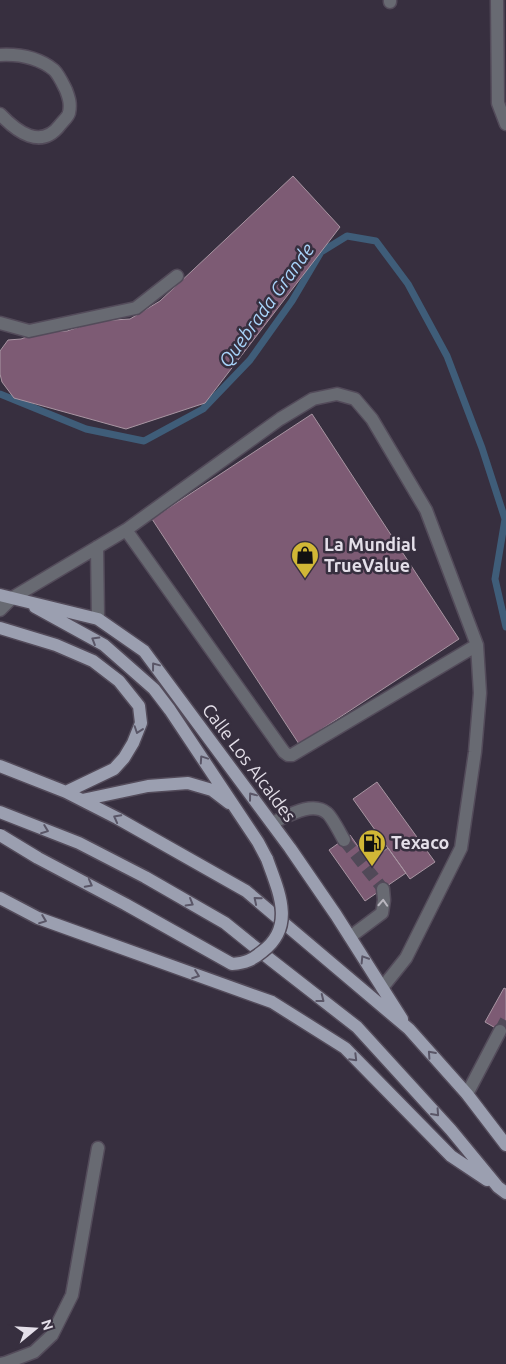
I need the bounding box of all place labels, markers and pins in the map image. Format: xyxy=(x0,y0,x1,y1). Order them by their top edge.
place label: La Mundial TrueValue xyxy=(324,534,417,575)
shop icon: La Mundial TrueValue xyxy=(290,540,320,579)
fuel station icon: Texaco xyxy=(357,828,387,867)
place label: Texaco xyxy=(391,832,449,852)

